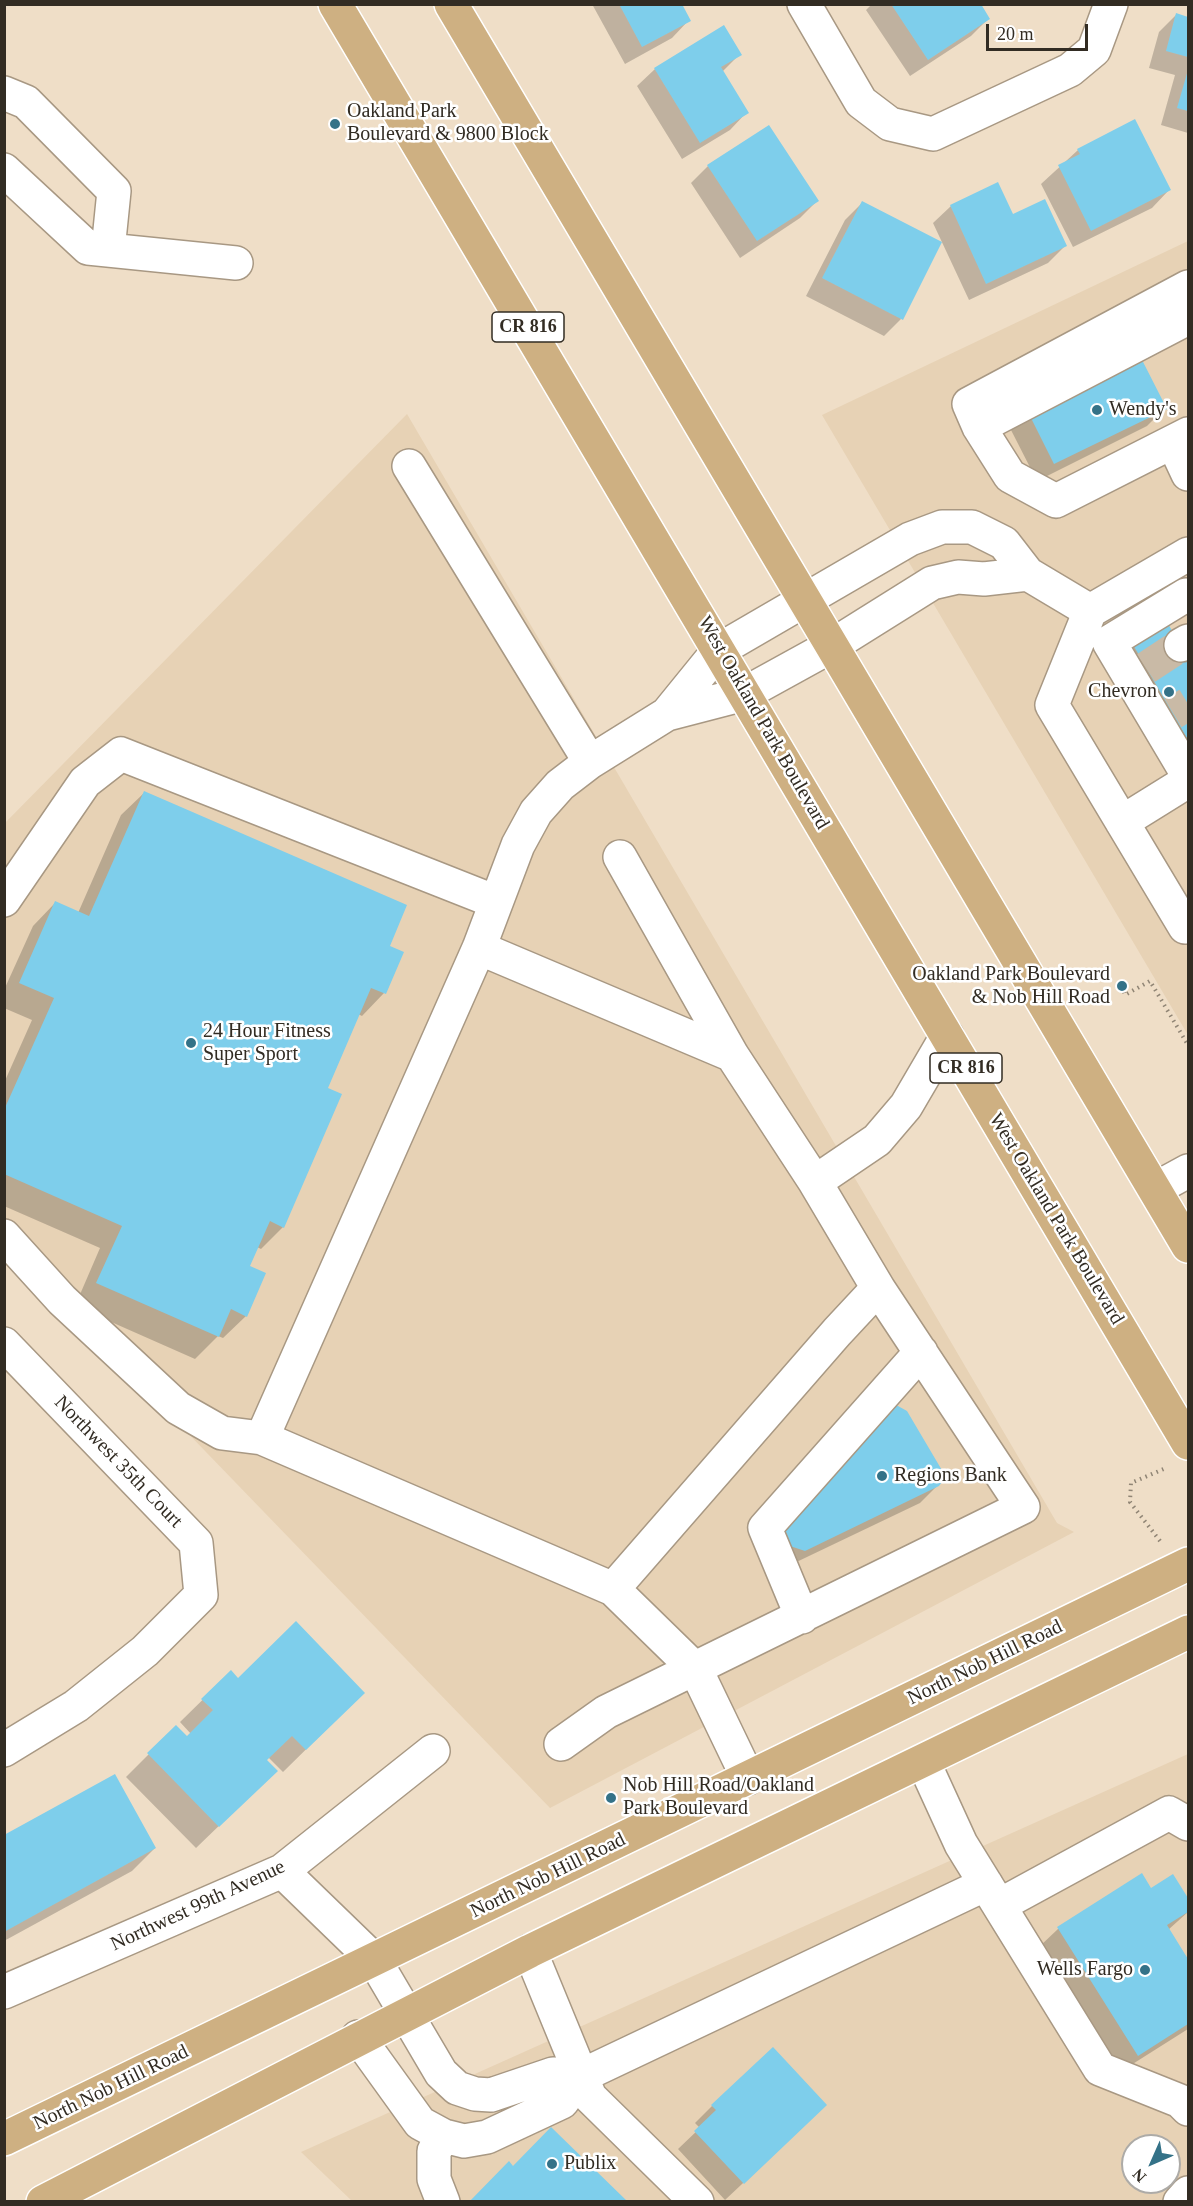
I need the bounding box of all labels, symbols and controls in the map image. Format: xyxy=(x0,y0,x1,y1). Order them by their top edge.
scale bar xyxy=(989,12,1091,50)
text: 20 m xyxy=(997,24,1034,44)
place label: Oakland Park Boulevard & 9800 Block xyxy=(347,100,549,147)
marker: Oakland Park Boulevard & 9800 Block xyxy=(328,117,342,131)
road number: CR 816 xyxy=(492,312,564,342)
place label: Wendy's xyxy=(1109,398,1177,422)
marker: Wendy's xyxy=(1090,403,1104,417)
street label: West Oakland Park Boulevard xyxy=(692,612,834,834)
place label: Chevron xyxy=(1088,680,1157,704)
marker: Chevron xyxy=(1162,685,1176,699)
place label: Oakland Park Boulevard & Nob Hill Road xyxy=(912,963,1110,1010)
marker: Oakland Park Boulevard & Nob Hill Road xyxy=(1115,979,1129,993)
place label: 24 Hour Fitness Super Sport xyxy=(203,1020,331,1067)
marker: 24 Hour Fitness Super Sport xyxy=(184,1036,198,1050)
road number: CR 816 xyxy=(930,1053,1002,1083)
street label: West Oakland Park Boulevard xyxy=(983,1109,1129,1329)
street label: Northwest 35th Court xyxy=(49,1391,187,1533)
place label: Regions Bank xyxy=(894,1464,1007,1488)
marker: Regions Bank xyxy=(875,1469,889,1483)
street label: North Nob Hill Road xyxy=(904,1615,1066,1711)
place label: Nob Hill Road/Oakland Park Boulevard xyxy=(623,1774,814,1821)
marker: Nob Hill Road/Oakland Park Boulevard xyxy=(604,1791,618,1805)
street label: North Nob Hill Road xyxy=(467,1828,629,1924)
street label: Northwest 99th Avenue xyxy=(107,1855,289,1957)
place label: Wells Fargo xyxy=(1037,1958,1133,1982)
marker: Wells Fargo xyxy=(1138,1963,1152,1977)
street label: North Nob Hill Road xyxy=(30,2040,192,2136)
north arrow xyxy=(1121,2134,1181,2194)
place label: Publix xyxy=(564,2152,616,2176)
marker: Publix xyxy=(545,2157,559,2171)
text: N xyxy=(1129,2166,1149,2186)

